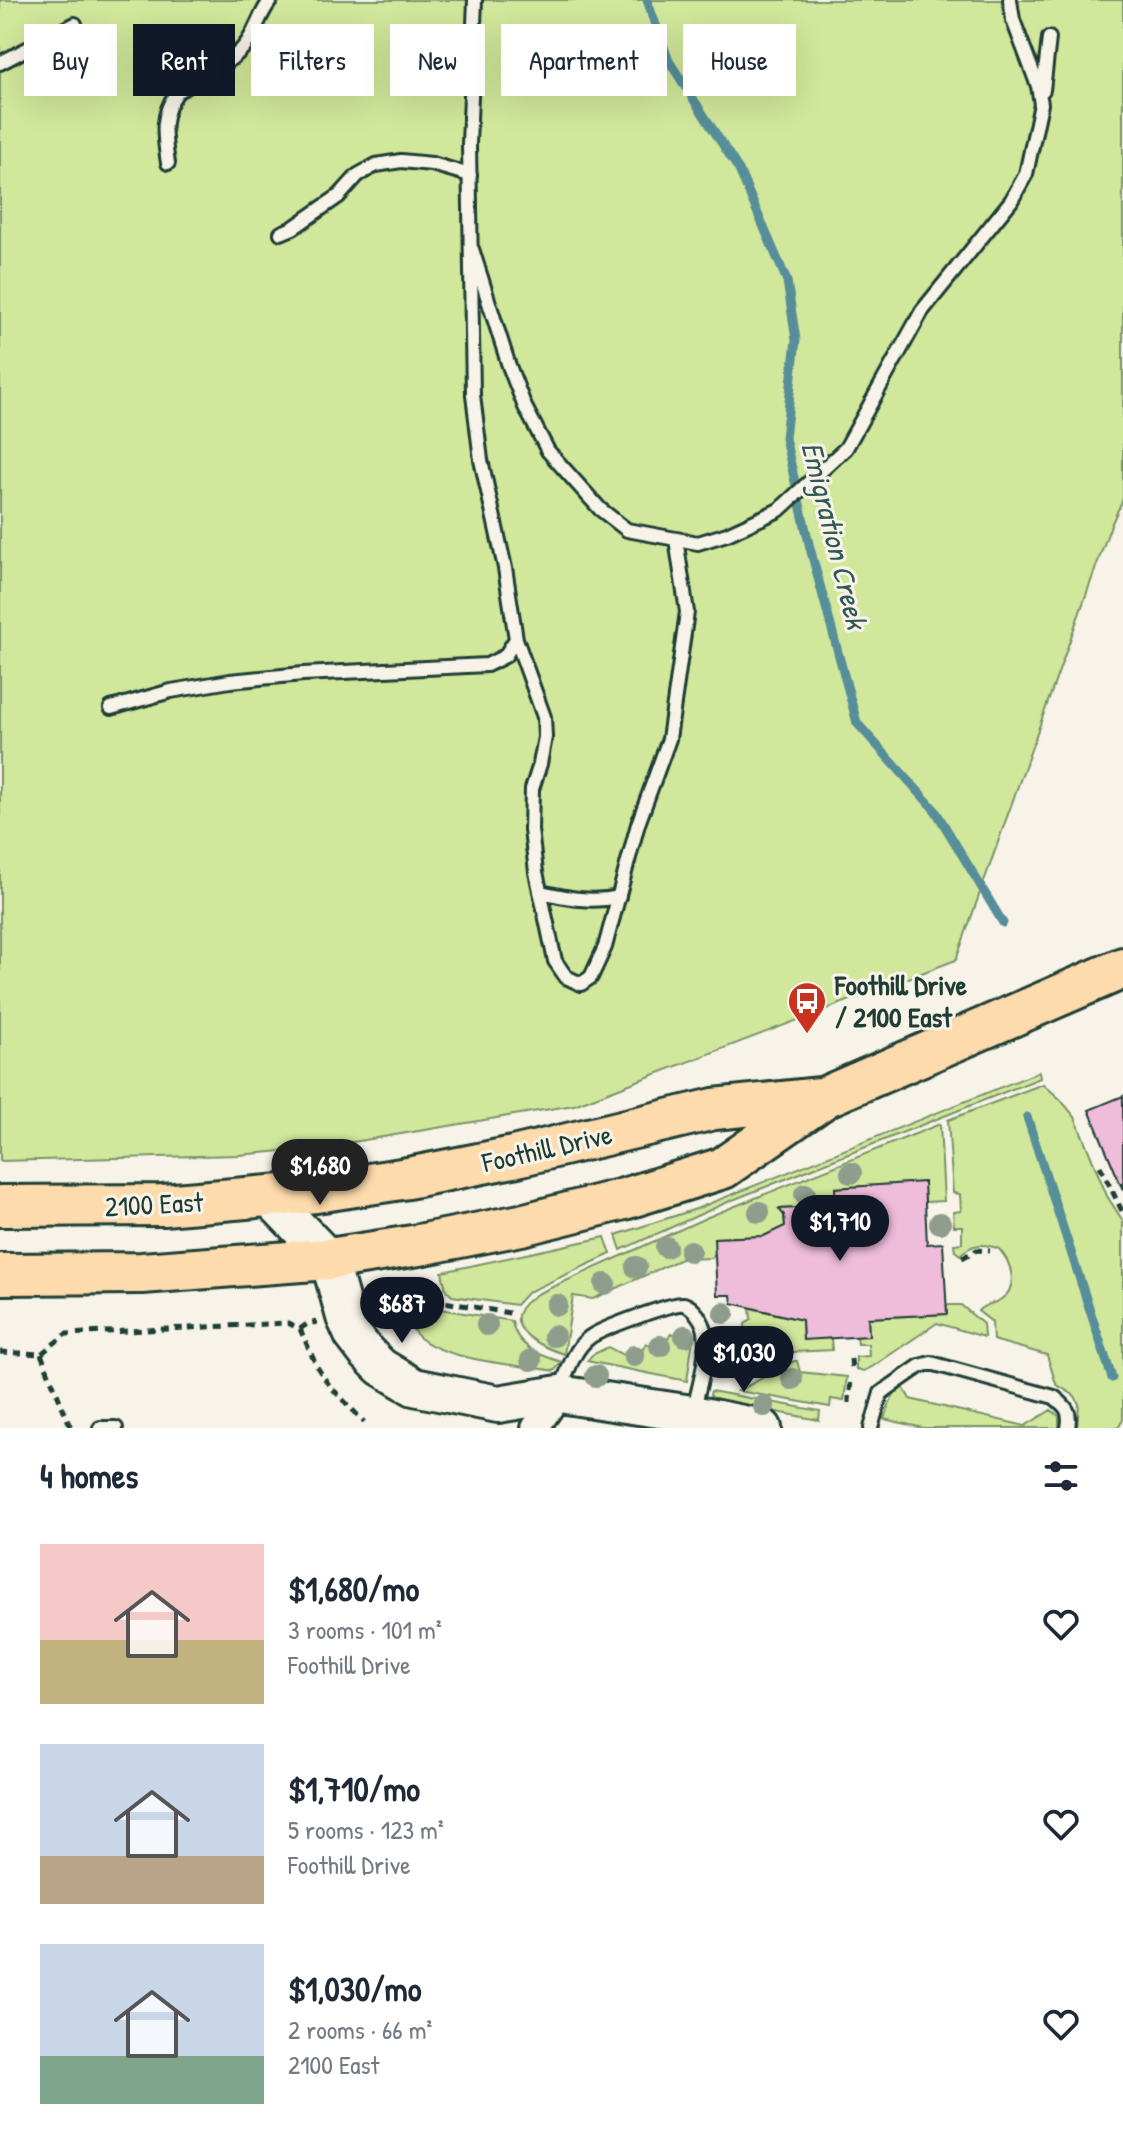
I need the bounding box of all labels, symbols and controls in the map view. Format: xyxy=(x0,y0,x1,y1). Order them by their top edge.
chip: Buy xyxy=(24,24,117,96)
chip: Rent xyxy=(133,24,235,96)
chip: Filters xyxy=(251,24,374,96)
chip: New xyxy=(390,24,485,96)
chip: Apartment xyxy=(501,24,667,96)
chip: House xyxy=(683,24,796,96)
water label: Emigration Creek xyxy=(792,438,878,635)
place label: Foothill Drive / 2100 East xyxy=(834,966,968,1036)
bus stop icon: Foothill Drive / 2100 East xyxy=(786,980,828,1035)
street label: Foothill Drive xyxy=(477,1115,616,1182)
pin: $1,680 xyxy=(255,1139,385,1207)
text: $1,680 xyxy=(289,1147,351,1182)
street label: 2100 East xyxy=(104,1182,205,1226)
pin: $1,710 xyxy=(775,1195,905,1263)
text: $1,710 xyxy=(809,1203,871,1238)
pin: $687 xyxy=(355,1277,449,1345)
text: $687 xyxy=(378,1285,426,1320)
pin: $1,030 xyxy=(679,1326,809,1394)
text: $1,030 xyxy=(713,1334,775,1369)
text: 4 homes xyxy=(40,1453,138,1499)
icon: filters xyxy=(1039,1454,1083,1498)
text: $1,680/mo xyxy=(288,1566,419,1612)
icon: home xyxy=(104,1576,200,1672)
icon: heart xyxy=(1039,1602,1083,1646)
text: 3 rooms · 101 m² xyxy=(288,1612,442,1647)
text: Foothill Drive xyxy=(288,1647,411,1682)
text: $1,710/mo xyxy=(288,1766,420,1812)
icon: home xyxy=(104,1776,200,1872)
icon: heart xyxy=(1039,1802,1083,1846)
text: 5 rooms · 123 m² xyxy=(288,1812,444,1847)
text: Foothill Drive xyxy=(288,1847,411,1882)
text: $1,030/mo xyxy=(288,1966,421,2012)
icon: home xyxy=(104,1976,200,2072)
icon: heart xyxy=(1039,2002,1083,2046)
text: 2 rooms · 66 m² xyxy=(288,2012,432,2047)
text: 2100 East xyxy=(288,2047,380,2082)

